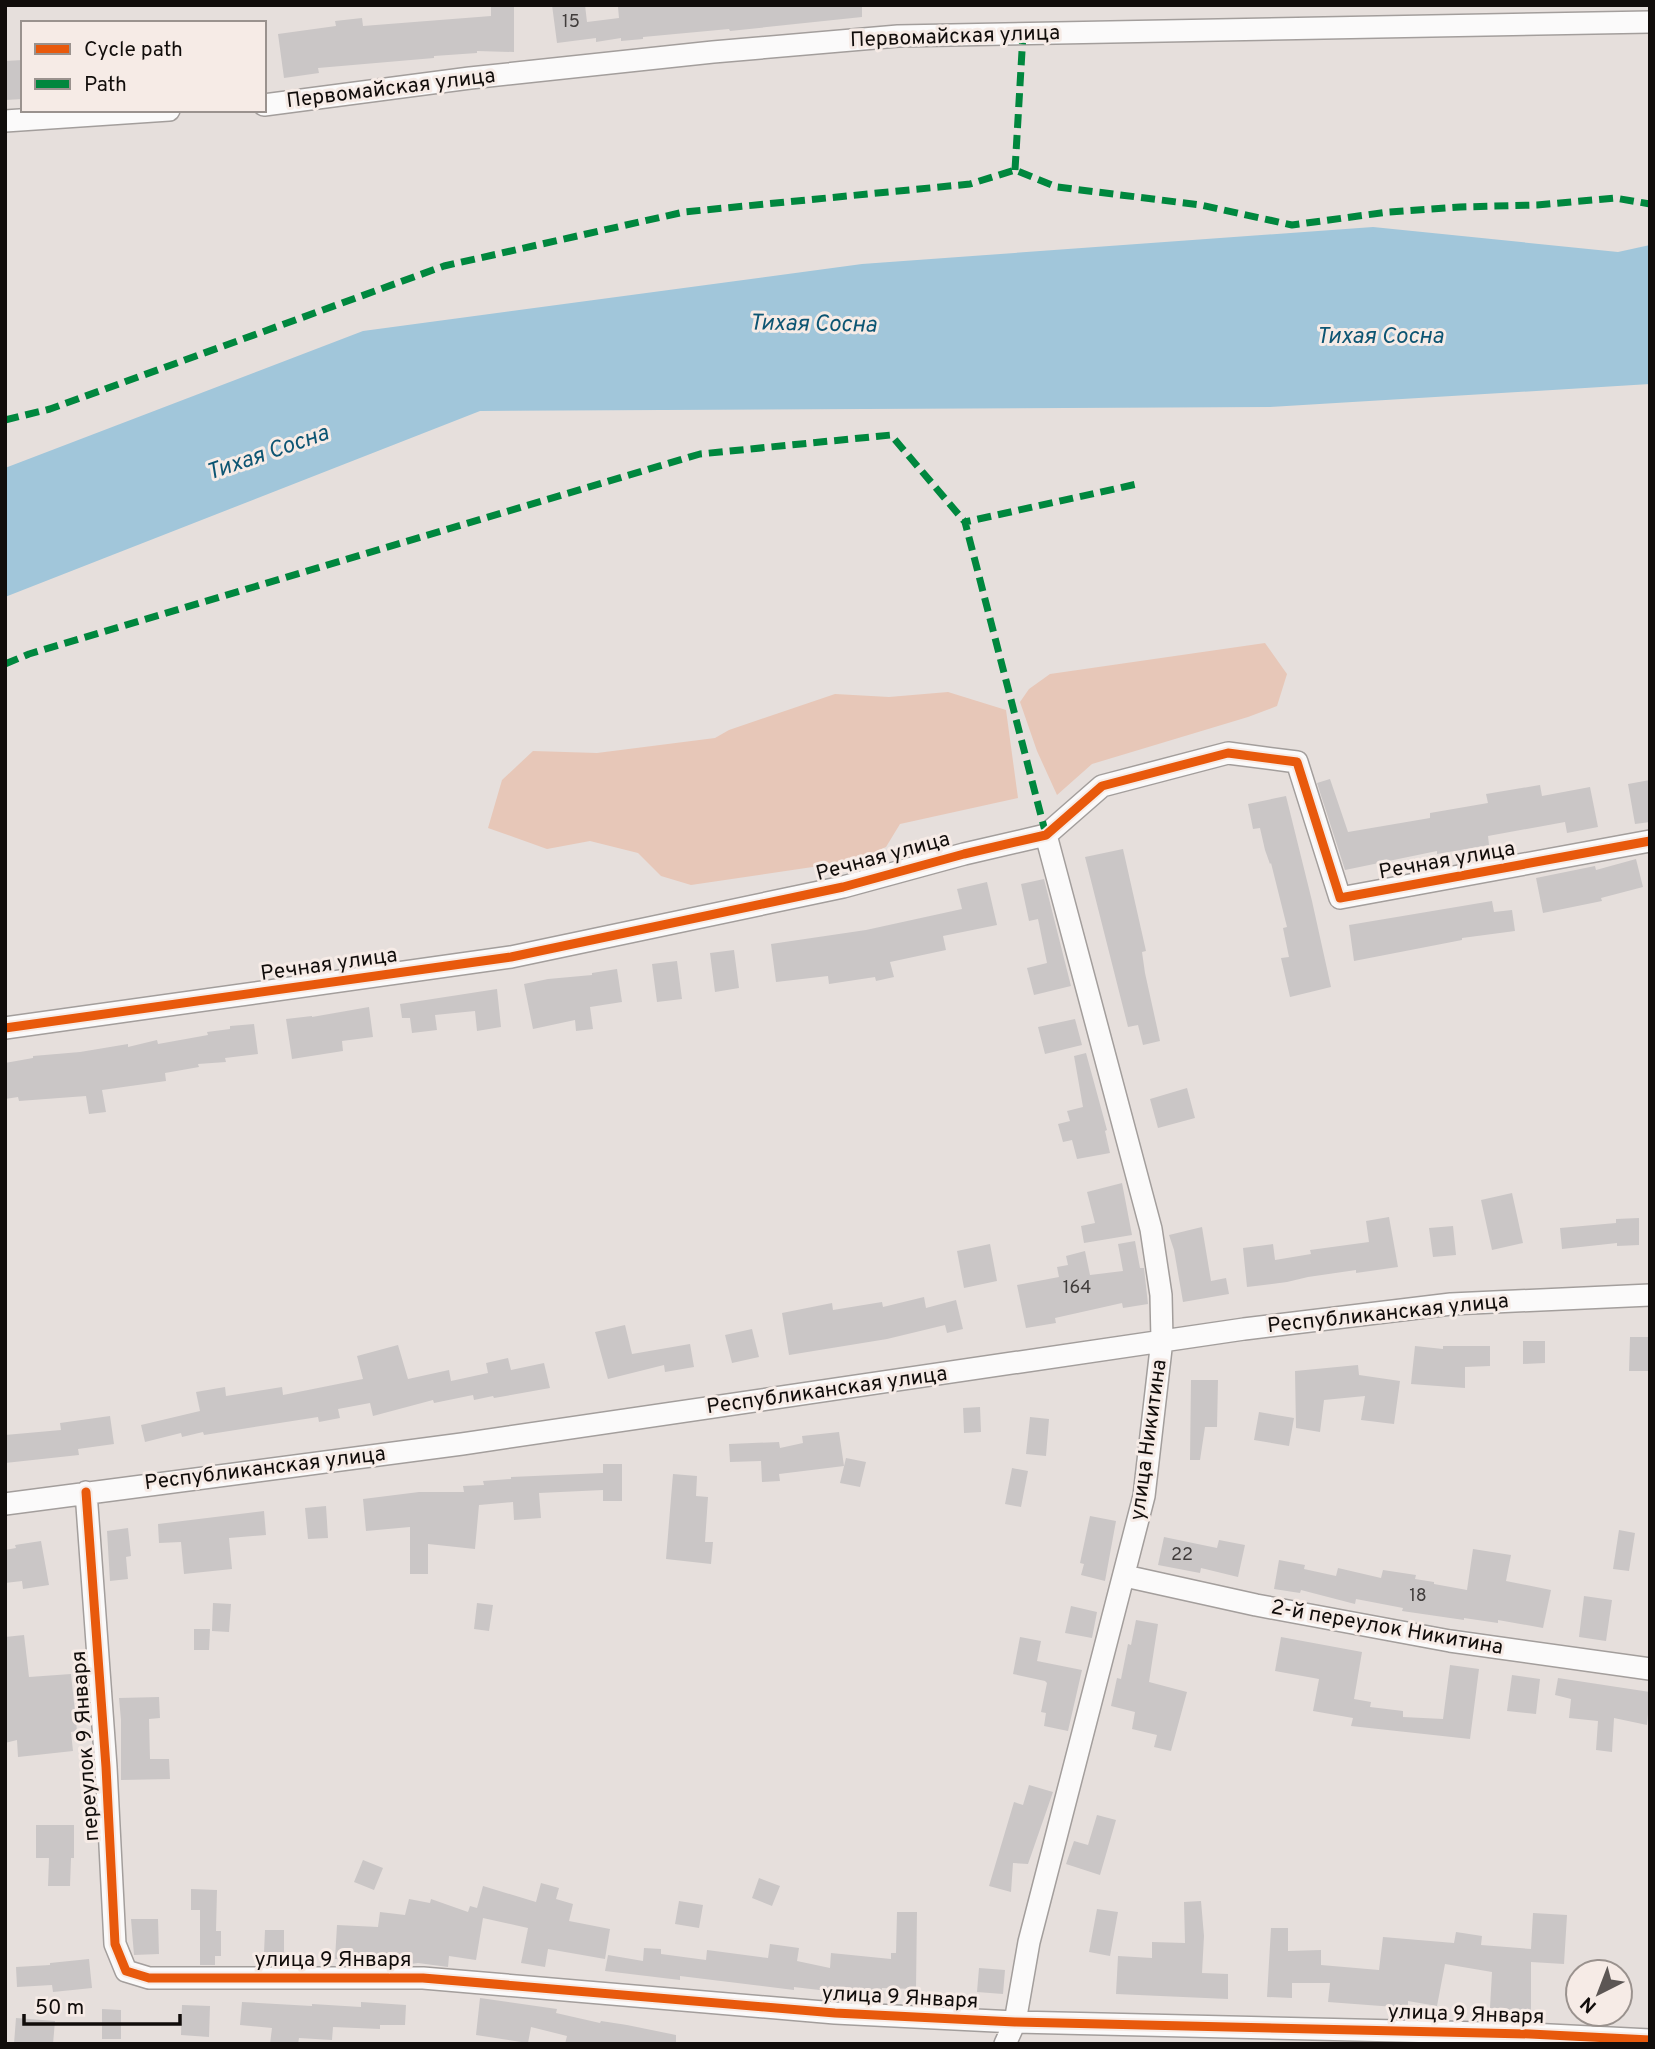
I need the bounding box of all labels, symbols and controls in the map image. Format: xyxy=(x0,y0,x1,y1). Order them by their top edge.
house number: 15 xyxy=(562,11,580,34)
street label: Первомайская улица xyxy=(849,20,1061,54)
legend xyxy=(21,21,266,112)
text: Cycle path xyxy=(84,37,183,64)
street label: Первомайская улица xyxy=(285,63,497,115)
text: Path xyxy=(84,72,127,99)
water label: Тихая Сосна xyxy=(749,309,877,341)
water label: Тихая Сосна xyxy=(1316,323,1444,352)
water label: Тихая Сосна xyxy=(203,419,333,488)
street label: Речная улица xyxy=(813,826,953,888)
street label: Речная улица xyxy=(1377,836,1517,886)
street label: Речная улица xyxy=(259,942,399,988)
house number: 164 xyxy=(1063,1277,1091,1300)
street label: Республиканская улица xyxy=(1266,1288,1510,1340)
street label: улица Никитина xyxy=(1124,1358,1174,1522)
street label: Республиканская улица xyxy=(705,1361,949,1421)
street label: Республиканская улица xyxy=(143,1441,387,1497)
house number: 22 xyxy=(1171,1544,1193,1567)
house number: 18 xyxy=(1409,1585,1427,1608)
street label: 2-й переулок Никитина xyxy=(1269,1594,1505,1662)
street label: переулок 9 Января xyxy=(66,1650,106,1842)
street label: улица 9 Января xyxy=(255,1947,411,1974)
north arrow xyxy=(1564,1958,1634,2028)
street label: улица 9 Января xyxy=(821,1980,979,2016)
scale bar xyxy=(24,1982,180,2026)
text: N xyxy=(1576,1991,1602,2018)
text: 50 m xyxy=(35,1995,84,2022)
street label: улица 9 Января xyxy=(1387,1999,1545,2031)

